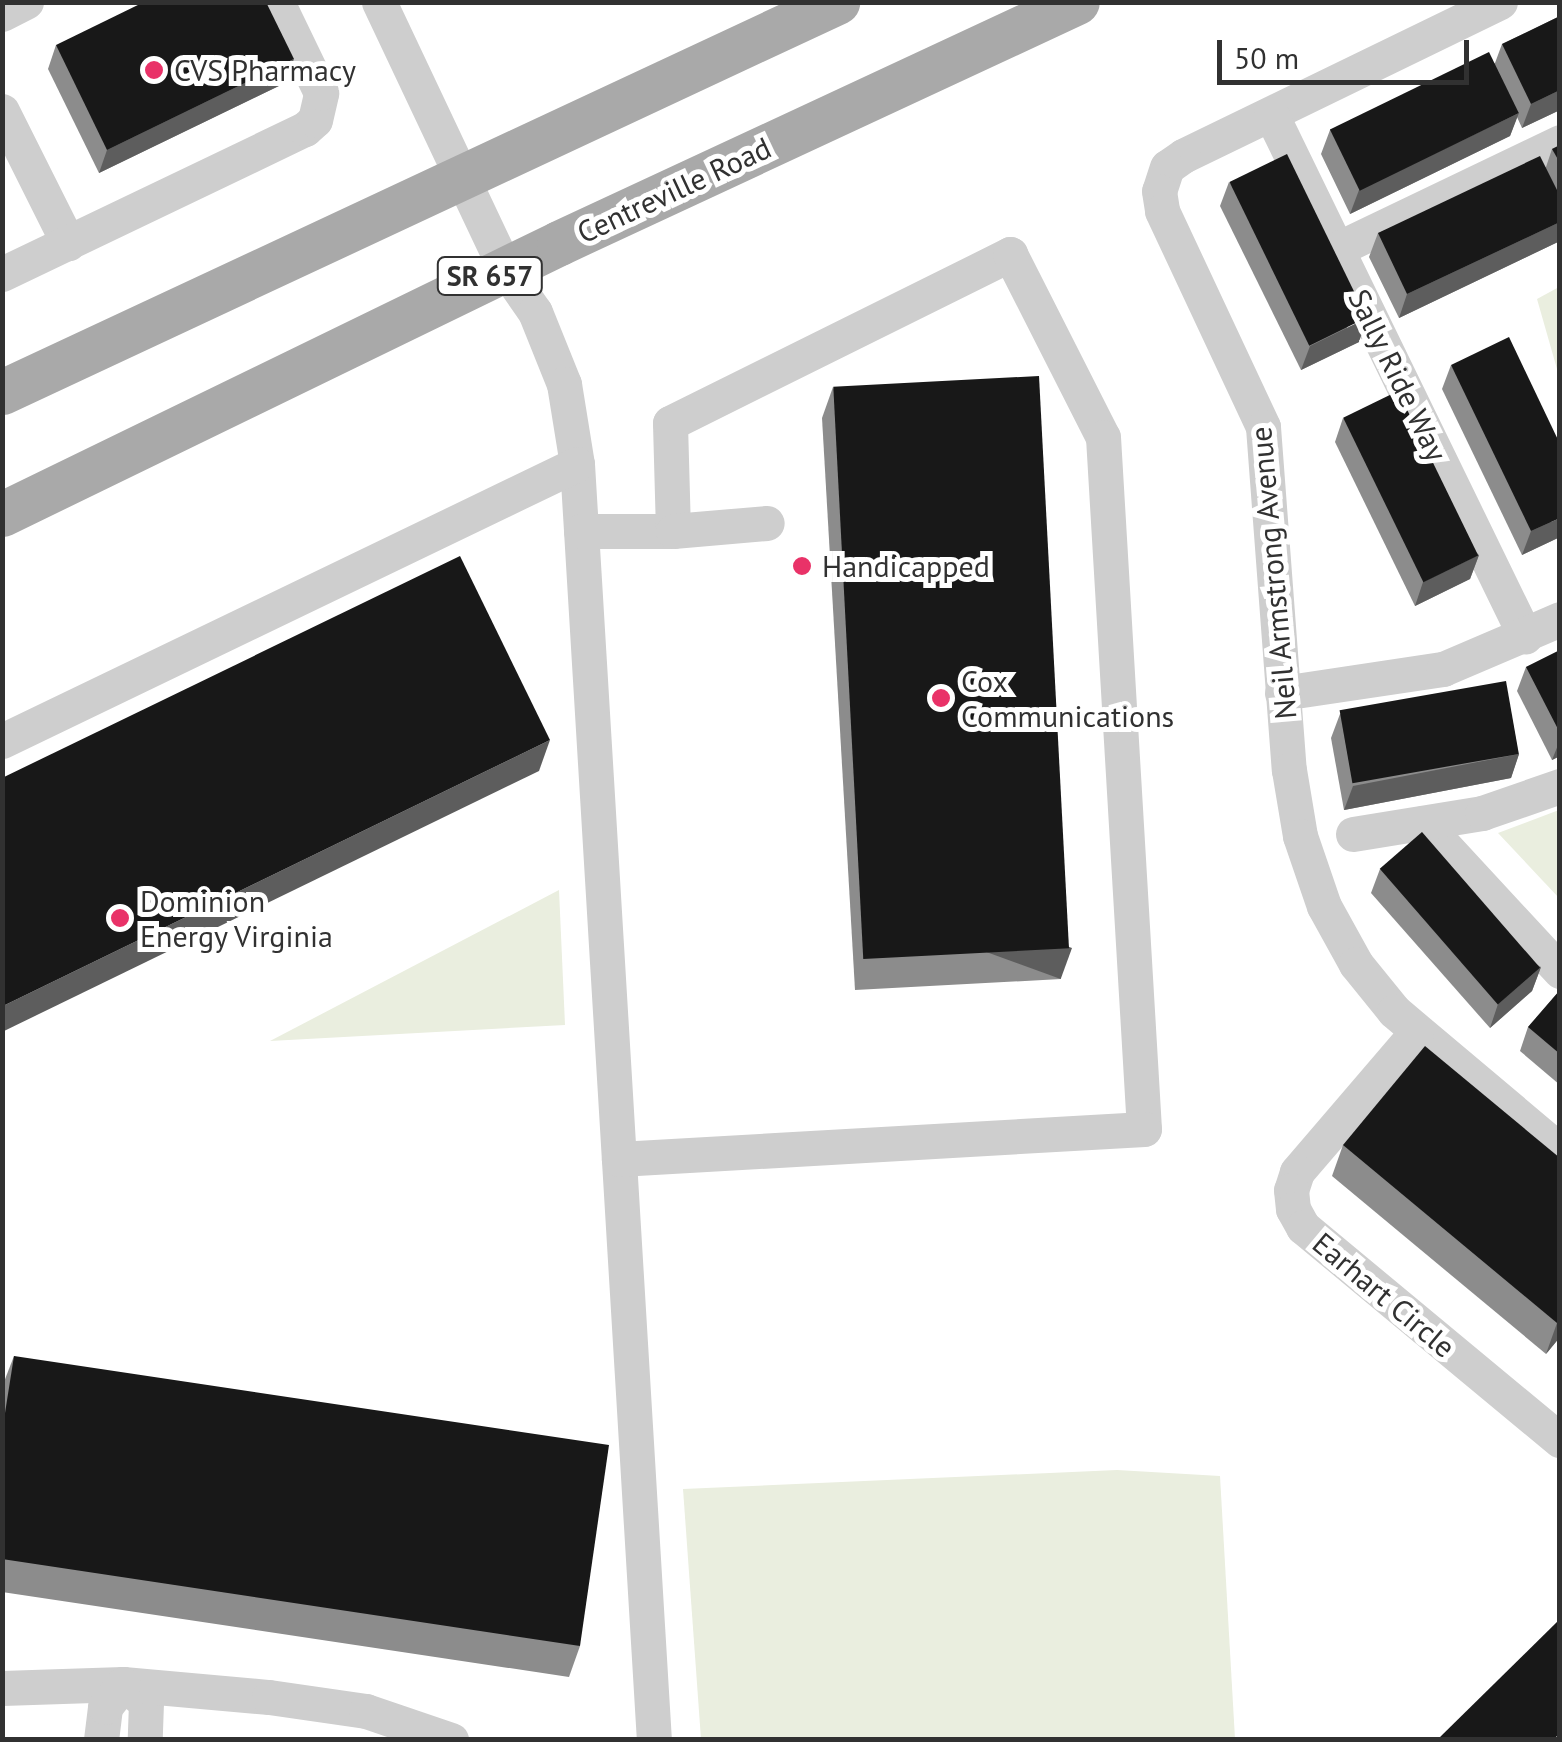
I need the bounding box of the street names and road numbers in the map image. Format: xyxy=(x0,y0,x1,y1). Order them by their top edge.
street label: Centreville Road xyxy=(571,129,777,251)
road number: SR 657 xyxy=(435,253,545,299)
street label: Sally Ride Way xyxy=(1341,283,1455,467)
street label: Neil Armstrong Avenue xyxy=(1242,424,1304,722)
street label: Earhart Circle xyxy=(1306,1225,1462,1365)

